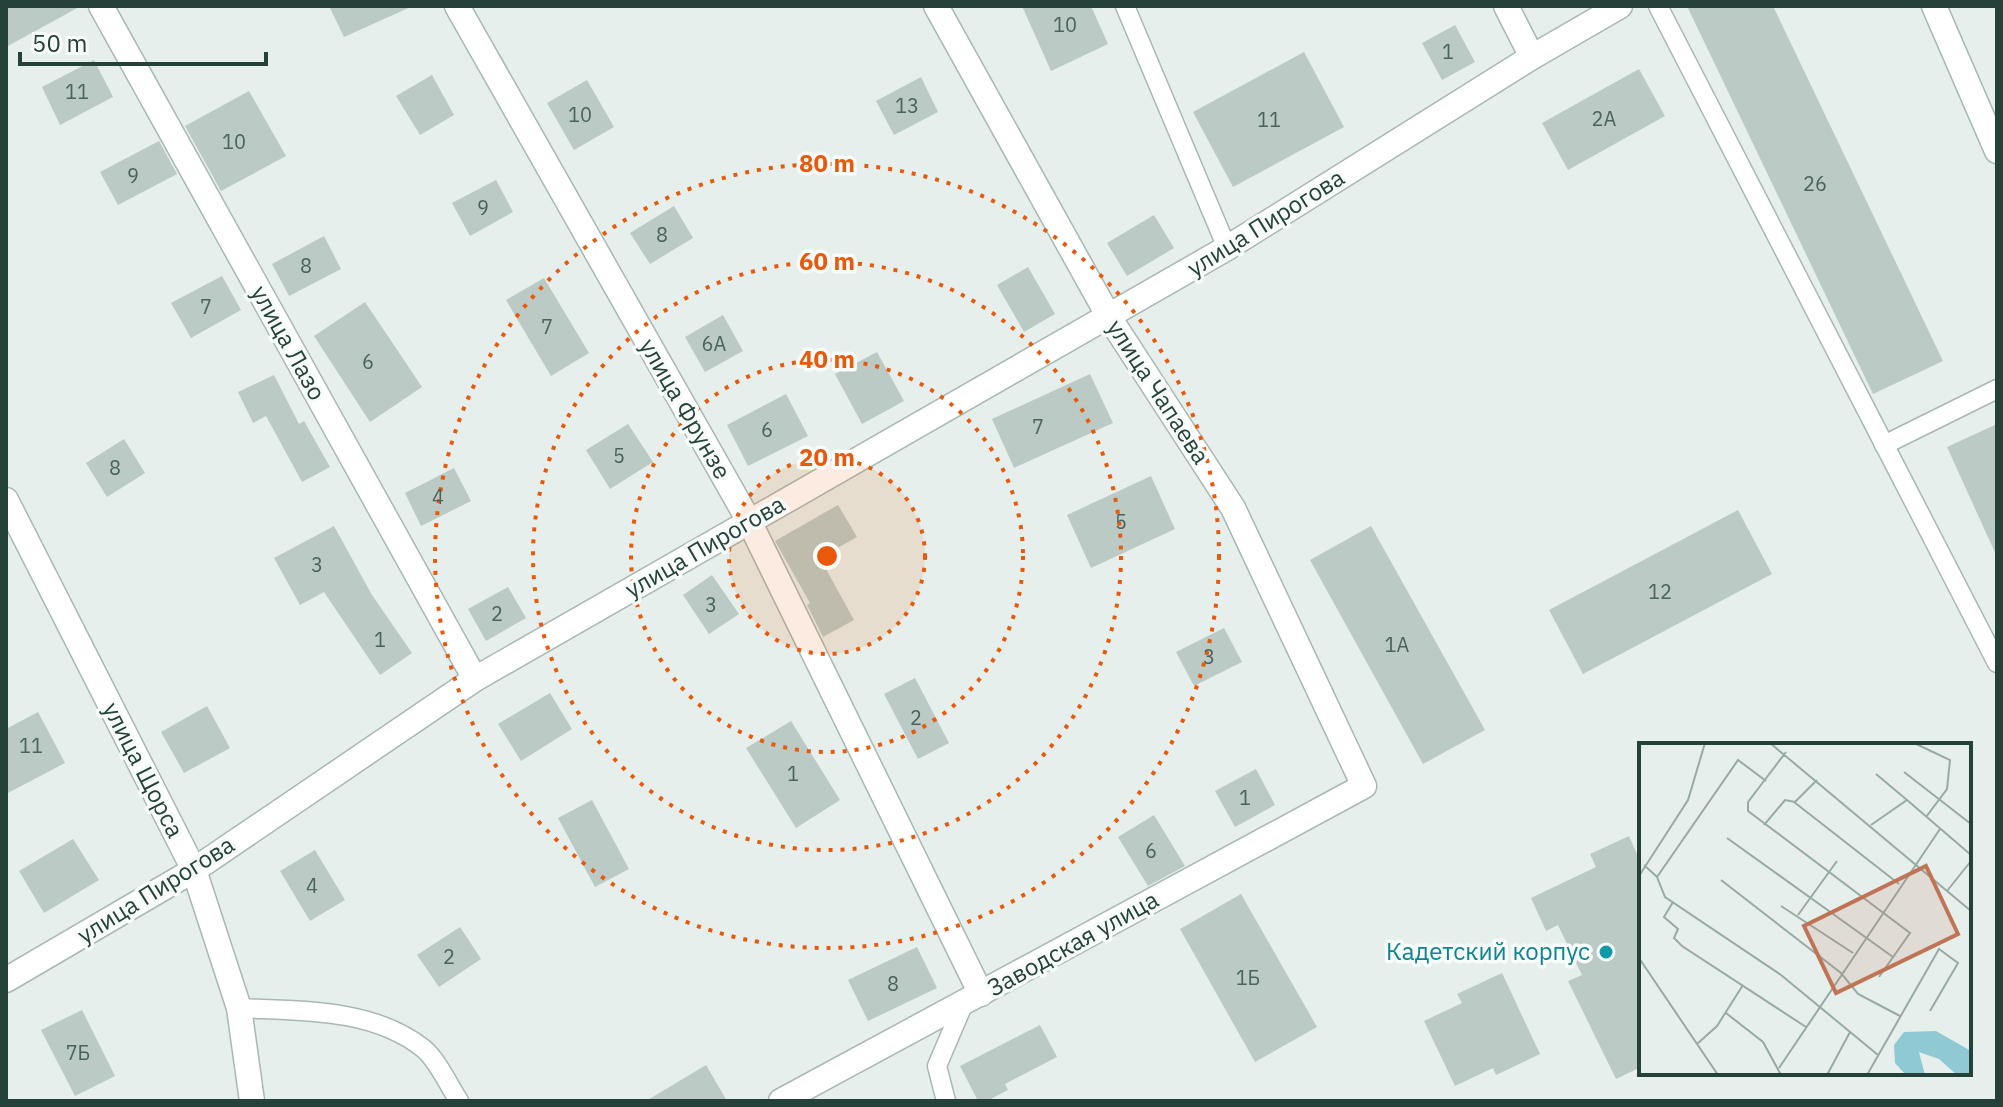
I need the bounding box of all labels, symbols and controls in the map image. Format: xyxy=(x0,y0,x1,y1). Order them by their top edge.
house number: 10 xyxy=(1053,11,1077,38)
scale bar xyxy=(20,16,266,66)
text: 50 m xyxy=(32,27,87,59)
house number: 1 xyxy=(1442,38,1454,65)
house number: 11 xyxy=(65,78,89,105)
house number: 13 xyxy=(895,92,919,119)
house number: 10 xyxy=(568,101,592,128)
house number: 2А xyxy=(1592,105,1617,132)
house number: 11 xyxy=(1257,106,1281,133)
house number: 10 xyxy=(222,128,246,155)
text: 80 m xyxy=(799,147,855,179)
street label: улица Пирогова xyxy=(1181,161,1350,283)
house number: 9 xyxy=(127,162,139,189)
house number: 26 xyxy=(1803,170,1827,197)
house number: 9 xyxy=(477,194,489,221)
house number: 8 xyxy=(656,221,668,248)
text: 60 m xyxy=(799,245,855,277)
house number: 8 xyxy=(300,252,312,279)
street label: улица Лазо xyxy=(244,279,334,406)
house number: 7 xyxy=(200,293,212,320)
house number: 7 xyxy=(541,313,553,340)
street label: улица Чапаева xyxy=(1100,313,1218,470)
house number: 6А xyxy=(702,330,727,357)
street label: улица Фрунзе xyxy=(633,332,739,485)
text: 40 m xyxy=(799,343,855,375)
house number: 6 xyxy=(362,348,374,375)
house number: 7 xyxy=(1032,413,1044,440)
house number: 6 xyxy=(761,416,773,443)
text: 20 m xyxy=(799,441,855,473)
house number: 5 xyxy=(613,442,625,469)
house number: 8 xyxy=(109,454,121,481)
house number: 4 xyxy=(432,483,444,510)
street label: улица Пирогова xyxy=(619,487,790,605)
house number: 5 xyxy=(1115,508,1127,535)
centre of rings xyxy=(813,542,841,570)
house number: 3 xyxy=(311,551,323,578)
house number: 12 xyxy=(1648,578,1672,605)
house number: 3 xyxy=(705,591,717,618)
house number: 2 xyxy=(491,600,503,627)
house number: 1 xyxy=(374,626,386,653)
house number: 1А xyxy=(1385,631,1410,658)
house number: 3 xyxy=(1203,643,1215,670)
street label: улица Щорса xyxy=(96,696,192,843)
house number: 2 xyxy=(910,704,922,731)
house number: 11 xyxy=(19,732,43,759)
inset map xyxy=(1639,743,1971,1075)
house number: 1 xyxy=(787,760,799,787)
house number: 1 xyxy=(1239,784,1251,811)
street label: улица Пирогова xyxy=(71,828,240,950)
house number: 6 xyxy=(1145,837,1157,864)
house number: 4 xyxy=(306,872,318,899)
street label: Заводская улица xyxy=(981,883,1164,1003)
place label: Кадетский корпус xyxy=(1386,935,1590,967)
house number: 2 xyxy=(443,943,455,970)
marker: Кадетский корпус xyxy=(1597,943,1615,961)
house number: 1Б xyxy=(1236,964,1260,991)
house number: 8 xyxy=(887,970,899,997)
house number: 7Б xyxy=(66,1039,90,1066)

